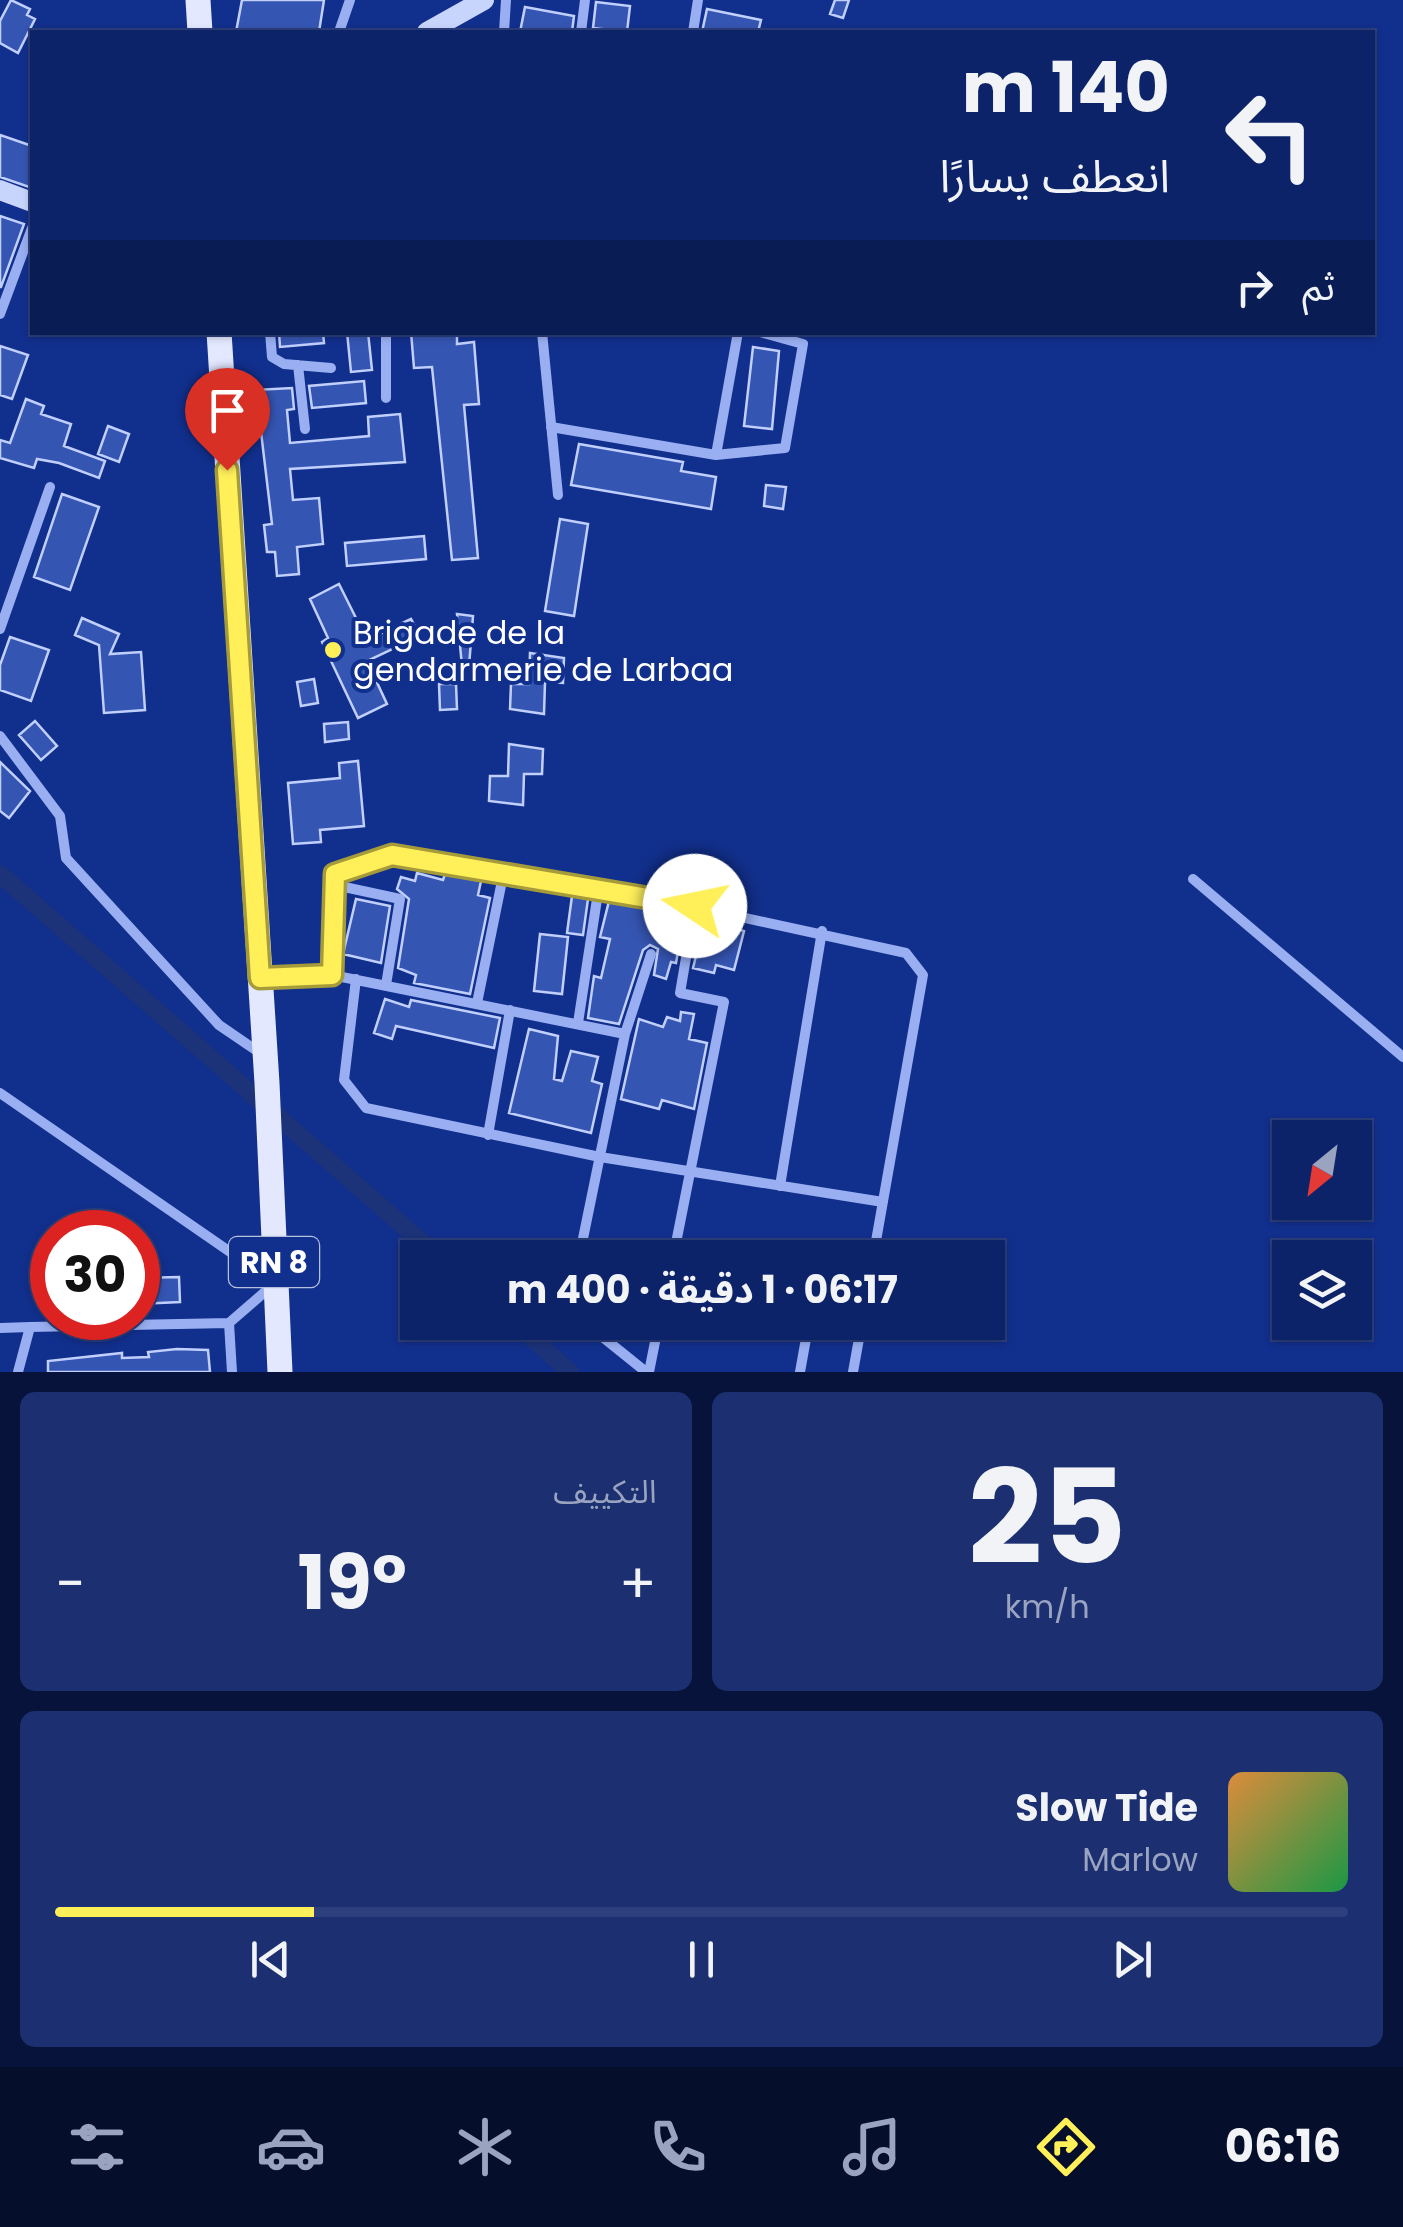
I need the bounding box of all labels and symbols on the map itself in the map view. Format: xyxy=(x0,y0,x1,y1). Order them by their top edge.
pin xyxy=(185,368,270,471)
place label: Brigade de la gendarmerie de Larbaa xyxy=(353,610,733,692)
marker: Brigade de la gendarmerie de Larbaa xyxy=(322,639,344,661)
position arrow xyxy=(643,854,747,958)
north arrow xyxy=(1272,1120,1372,1220)
speed limit sign: 30 xyxy=(30,1210,160,1340)
road number: RN 8 xyxy=(229,1237,319,1287)

